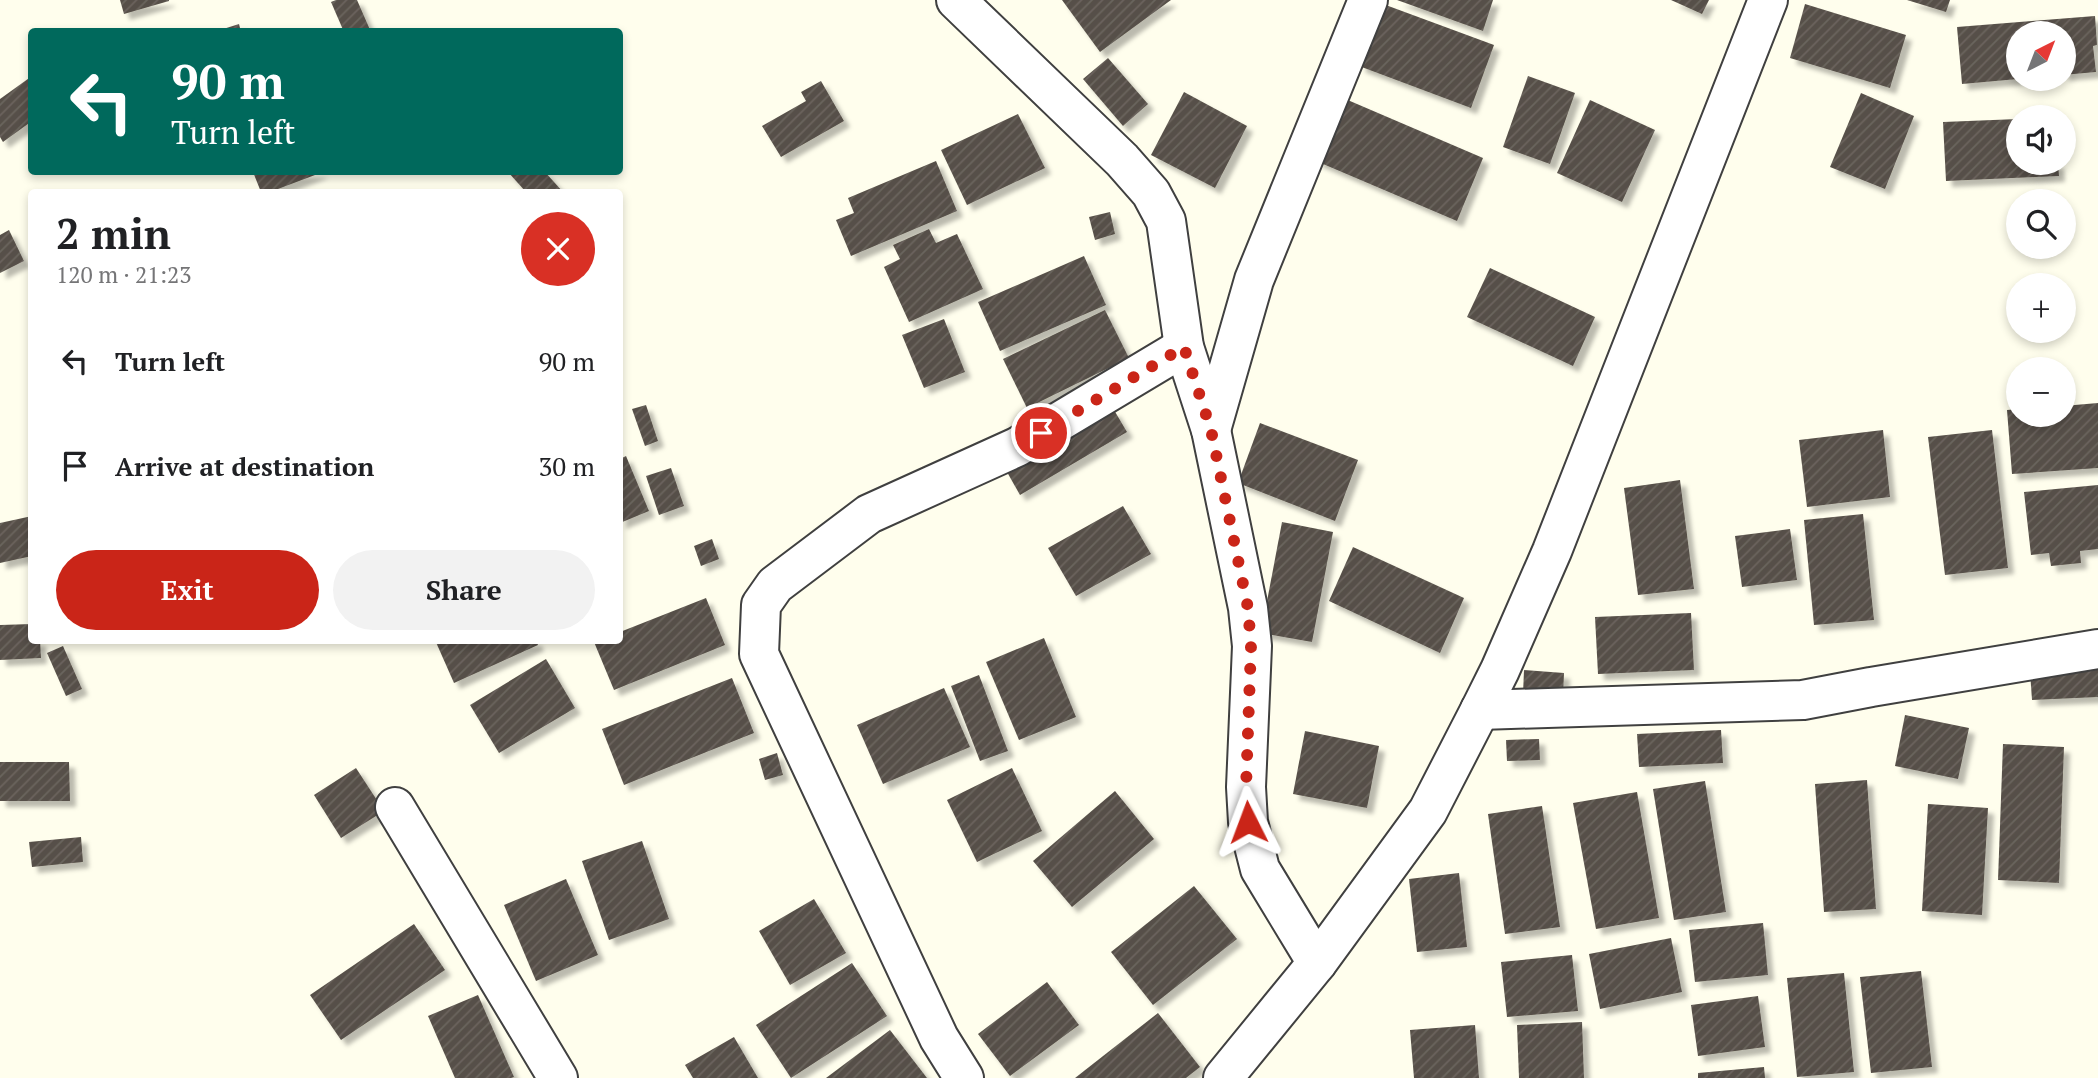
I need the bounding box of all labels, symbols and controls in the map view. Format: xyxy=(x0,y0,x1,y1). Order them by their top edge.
north arrow xyxy=(2006,21,2076,91)
map controls xyxy=(2006,21,2076,427)
text: 90 m xyxy=(171,48,285,113)
icon: left xyxy=(56,56,147,147)
button: sound xyxy=(2006,105,2076,175)
text: Turn left xyxy=(171,111,295,153)
button: search xyxy=(2006,189,2076,259)
text: 2 min xyxy=(56,205,171,261)
button: close xyxy=(521,212,595,286)
text: 120 m · 21:23 xyxy=(56,259,191,290)
button: + xyxy=(2006,273,2076,343)
icon: left xyxy=(56,342,94,380)
text: Turn left xyxy=(115,344,225,378)
text: 90 m xyxy=(539,344,595,378)
button: − xyxy=(2006,357,2076,427)
pin xyxy=(1011,403,1071,463)
icon: arrive xyxy=(1022,414,1060,452)
icon: arrive xyxy=(56,447,94,485)
text: Arrive at destination xyxy=(115,449,374,483)
text: 30 m xyxy=(539,449,595,483)
button: Exit xyxy=(56,550,319,630)
button: Share xyxy=(333,550,595,630)
position arrow xyxy=(1211,785,1285,859)

